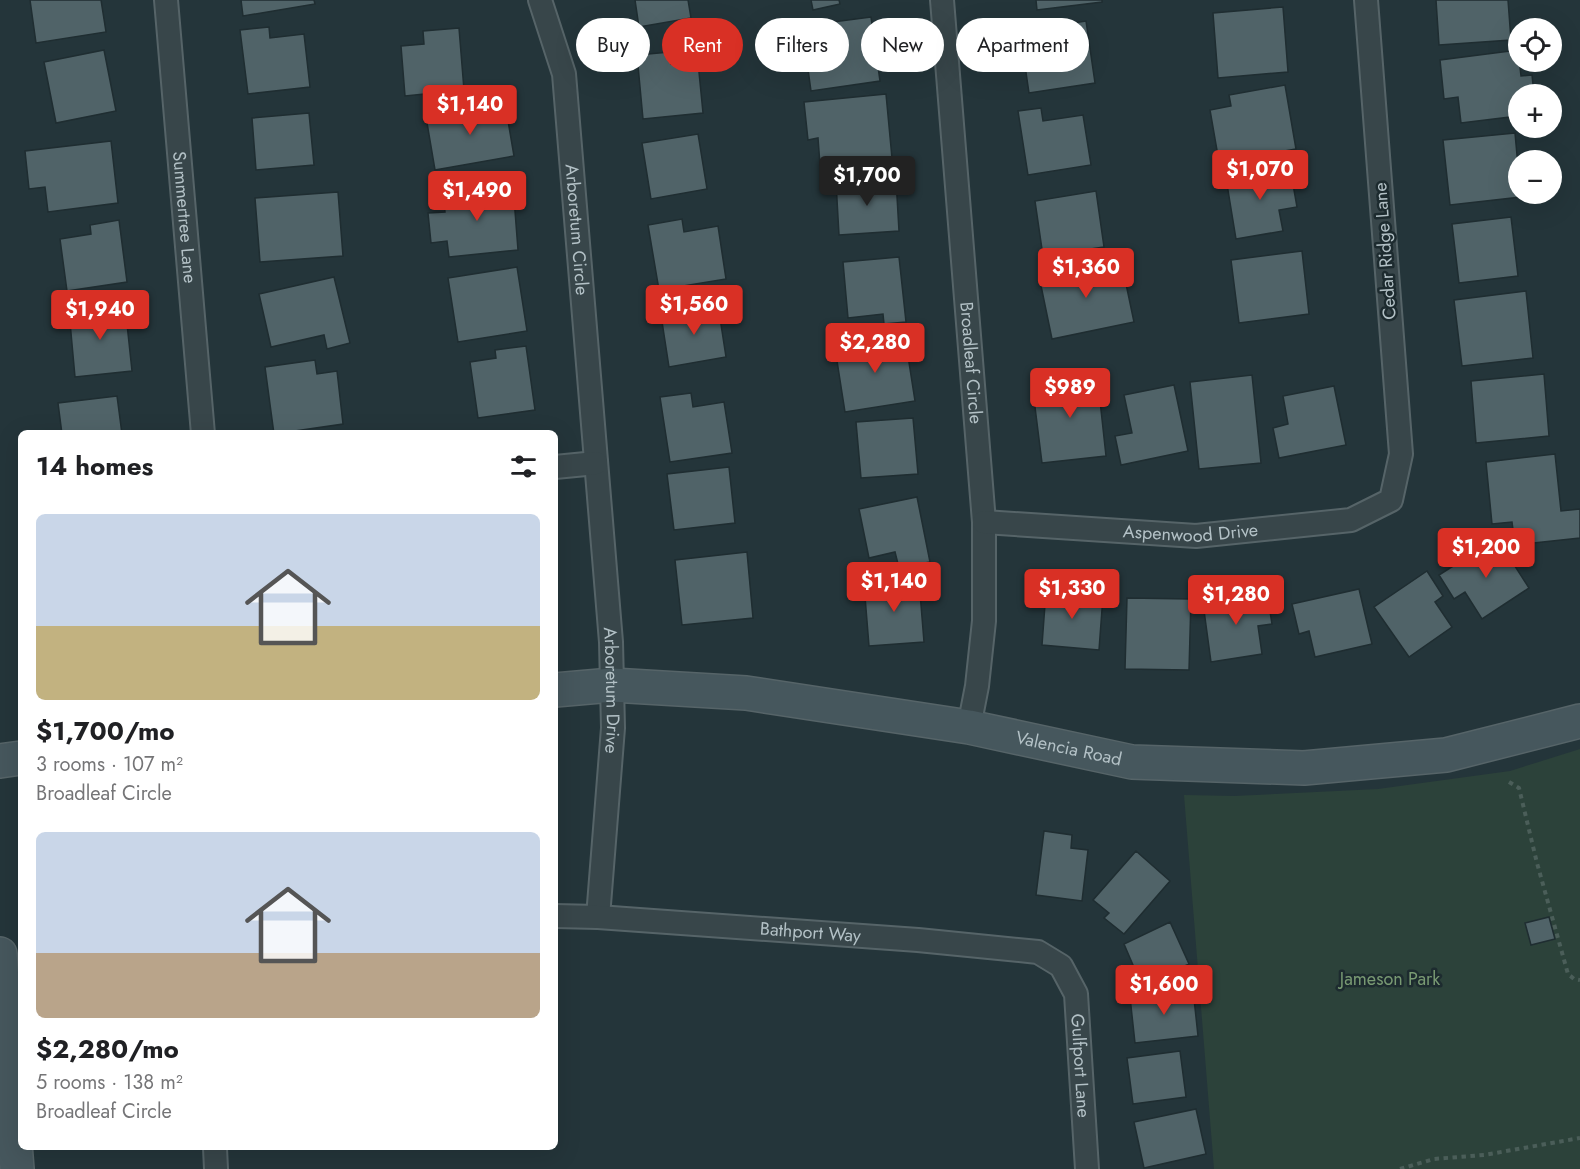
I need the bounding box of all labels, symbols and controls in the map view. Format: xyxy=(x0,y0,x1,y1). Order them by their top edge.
chip: Buy xyxy=(576,18,650,72)
chip: Rent xyxy=(662,18,743,72)
chip: Filters xyxy=(755,18,849,72)
chip: New xyxy=(861,18,944,72)
chip: Apartment xyxy=(956,18,1089,72)
map controls xyxy=(1508,18,1562,204)
button: locate xyxy=(1508,18,1562,72)
button: + xyxy=(1508,84,1562,138)
pin: $1,140 xyxy=(421,85,519,136)
text: $1,140 xyxy=(437,90,503,119)
street label: Summertree Lane xyxy=(166,150,203,284)
pin: $1,070 xyxy=(1211,150,1309,201)
button: − xyxy=(1508,150,1562,204)
text: $1,070 xyxy=(1226,155,1294,184)
pin: $1,700 xyxy=(818,156,916,207)
text: $1,700 xyxy=(833,161,901,190)
street label: Arboretum Circle xyxy=(559,163,595,296)
pin: $1,490 xyxy=(428,171,526,222)
text: $1,490 xyxy=(442,176,512,205)
street label: Cedar Ridge Lane xyxy=(1367,181,1403,321)
pin: $1,360 xyxy=(1037,248,1135,299)
text: $1,360 xyxy=(1052,253,1120,282)
pin: $1,560 xyxy=(645,285,743,336)
pin: $1,940 xyxy=(51,290,149,341)
text: $1,560 xyxy=(660,290,728,319)
text: $1,940 xyxy=(65,295,135,324)
street label: Broadleaf Circle xyxy=(953,301,989,425)
pin: $2,280 xyxy=(826,323,924,374)
text: $2,280 xyxy=(840,328,910,357)
pin: $989 xyxy=(1034,368,1106,419)
text: $989 xyxy=(1044,373,1096,402)
text: 14 homes xyxy=(36,447,153,485)
icon: filters xyxy=(507,450,540,483)
street label: Aspenwood Drive xyxy=(1122,517,1259,549)
pin: $1,200 xyxy=(1437,528,1535,579)
text: $1,200 xyxy=(1452,533,1520,562)
icon: home xyxy=(234,553,342,661)
pin: $1,140 xyxy=(845,562,943,613)
text: $1,140 xyxy=(861,567,927,596)
pin: $1,330 xyxy=(1023,569,1121,620)
text: $1,330 xyxy=(1038,574,1106,603)
pin: $1,280 xyxy=(1187,575,1285,626)
text: $1,280 xyxy=(1202,580,1270,609)
street label: Arboretum Drive xyxy=(597,626,626,755)
text: $1,700/mo xyxy=(36,712,175,750)
street label: Valencia Road xyxy=(1013,724,1124,772)
text: 3 rooms · 107 m² xyxy=(36,750,183,779)
text: Broadleaf Circle xyxy=(36,779,172,808)
icon: home xyxy=(234,871,342,979)
street label: Bathport Way xyxy=(759,916,862,949)
pin: $1,600 xyxy=(1115,965,1213,1016)
park label: Jameson Park xyxy=(1338,966,1440,992)
text: $1,600 xyxy=(1130,970,1198,999)
street label: Gulfport Lane xyxy=(1064,1013,1097,1119)
text: $2,280/mo xyxy=(36,1030,179,1068)
text: 5 rooms · 138 m² xyxy=(36,1068,183,1097)
text: Broadleaf Circle xyxy=(36,1097,172,1126)

